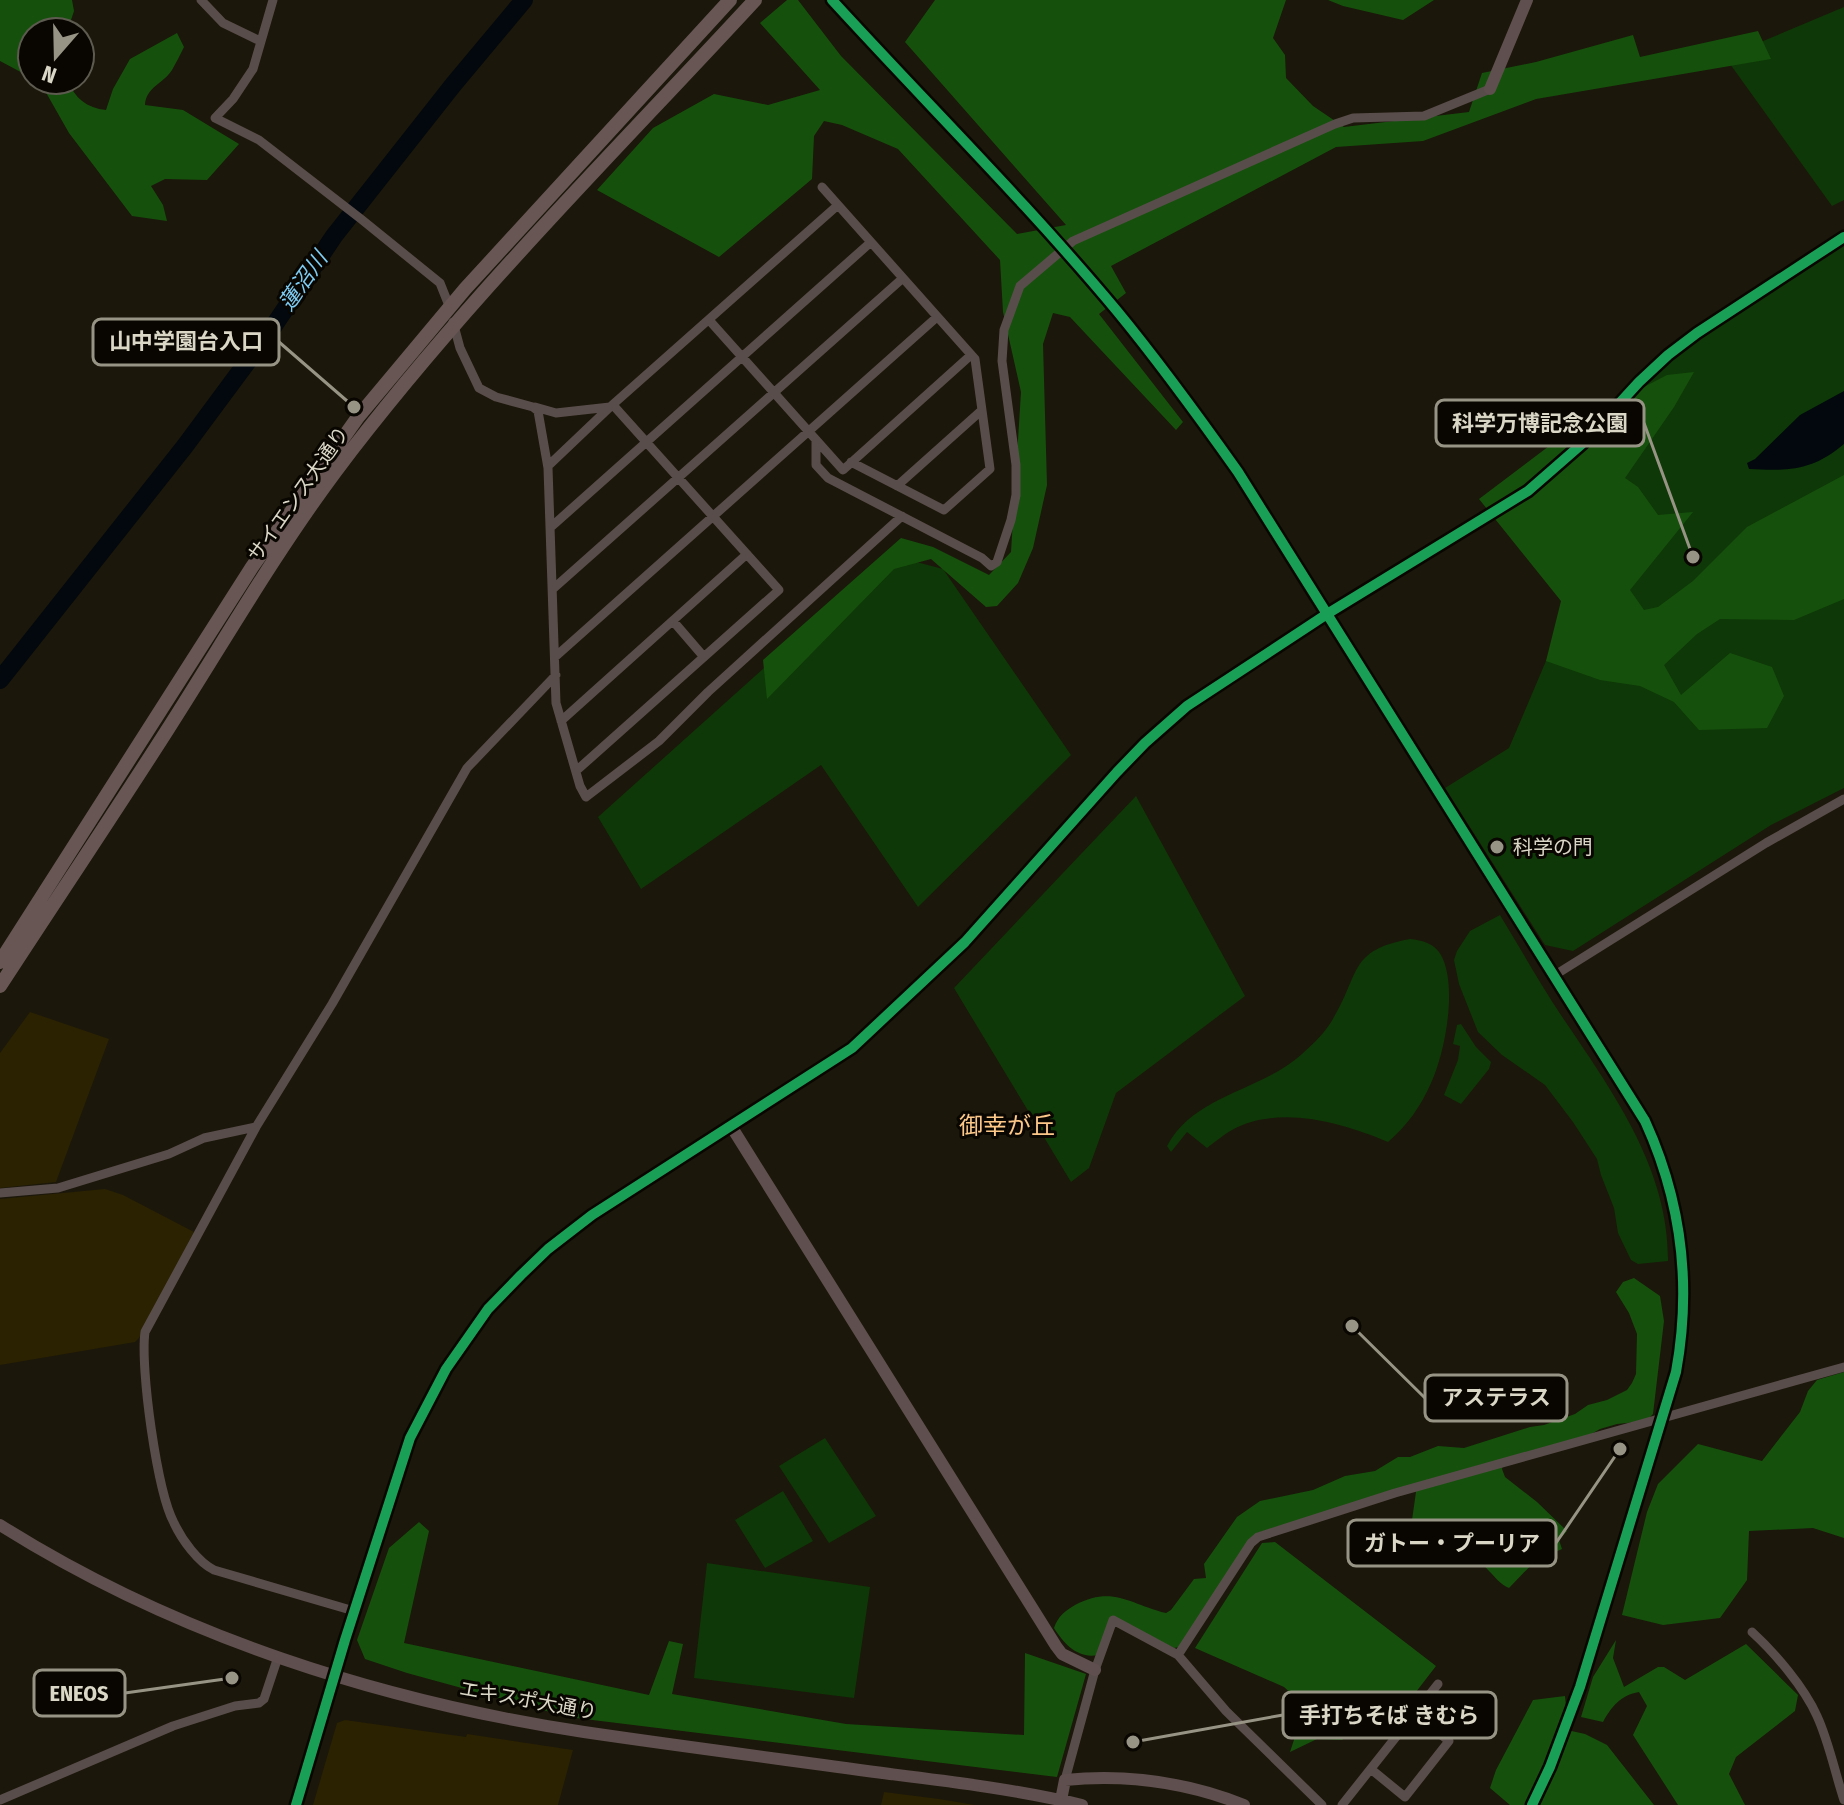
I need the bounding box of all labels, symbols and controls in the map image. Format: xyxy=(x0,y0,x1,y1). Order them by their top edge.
north arrow xyxy=(16,16,96,96)
text: N xyxy=(39,59,60,89)
water label: 蓮沼川 xyxy=(273,245,334,316)
callout: 山中学園台入口 xyxy=(93,319,279,365)
text: 山中学園台入口 xyxy=(109,328,263,355)
callout: 科学万博記念公園 xyxy=(1436,400,1644,446)
text: 科学万博記念公園 xyxy=(1452,410,1628,437)
street label: サイエンス大通り xyxy=(242,422,354,566)
place label: 科学の門 xyxy=(1513,835,1593,859)
marker: 科学の門 xyxy=(1488,838,1506,856)
district label: 御幸が丘 xyxy=(959,1112,1055,1140)
callout: アステラス xyxy=(1425,1375,1567,1421)
text: アステラス xyxy=(1441,1384,1551,1411)
callout: ガトー・プーリア xyxy=(1348,1520,1556,1566)
text: ガトー・プーリア xyxy=(1364,1530,1540,1557)
callout: ENEOS xyxy=(34,1670,125,1716)
street label: エキスポ大通り xyxy=(457,1676,599,1724)
text: ENEOS xyxy=(49,1680,109,1707)
callout: 手打ちそば きむら xyxy=(1283,1692,1496,1738)
text: 手打ちそば きむら xyxy=(1299,1702,1479,1729)

